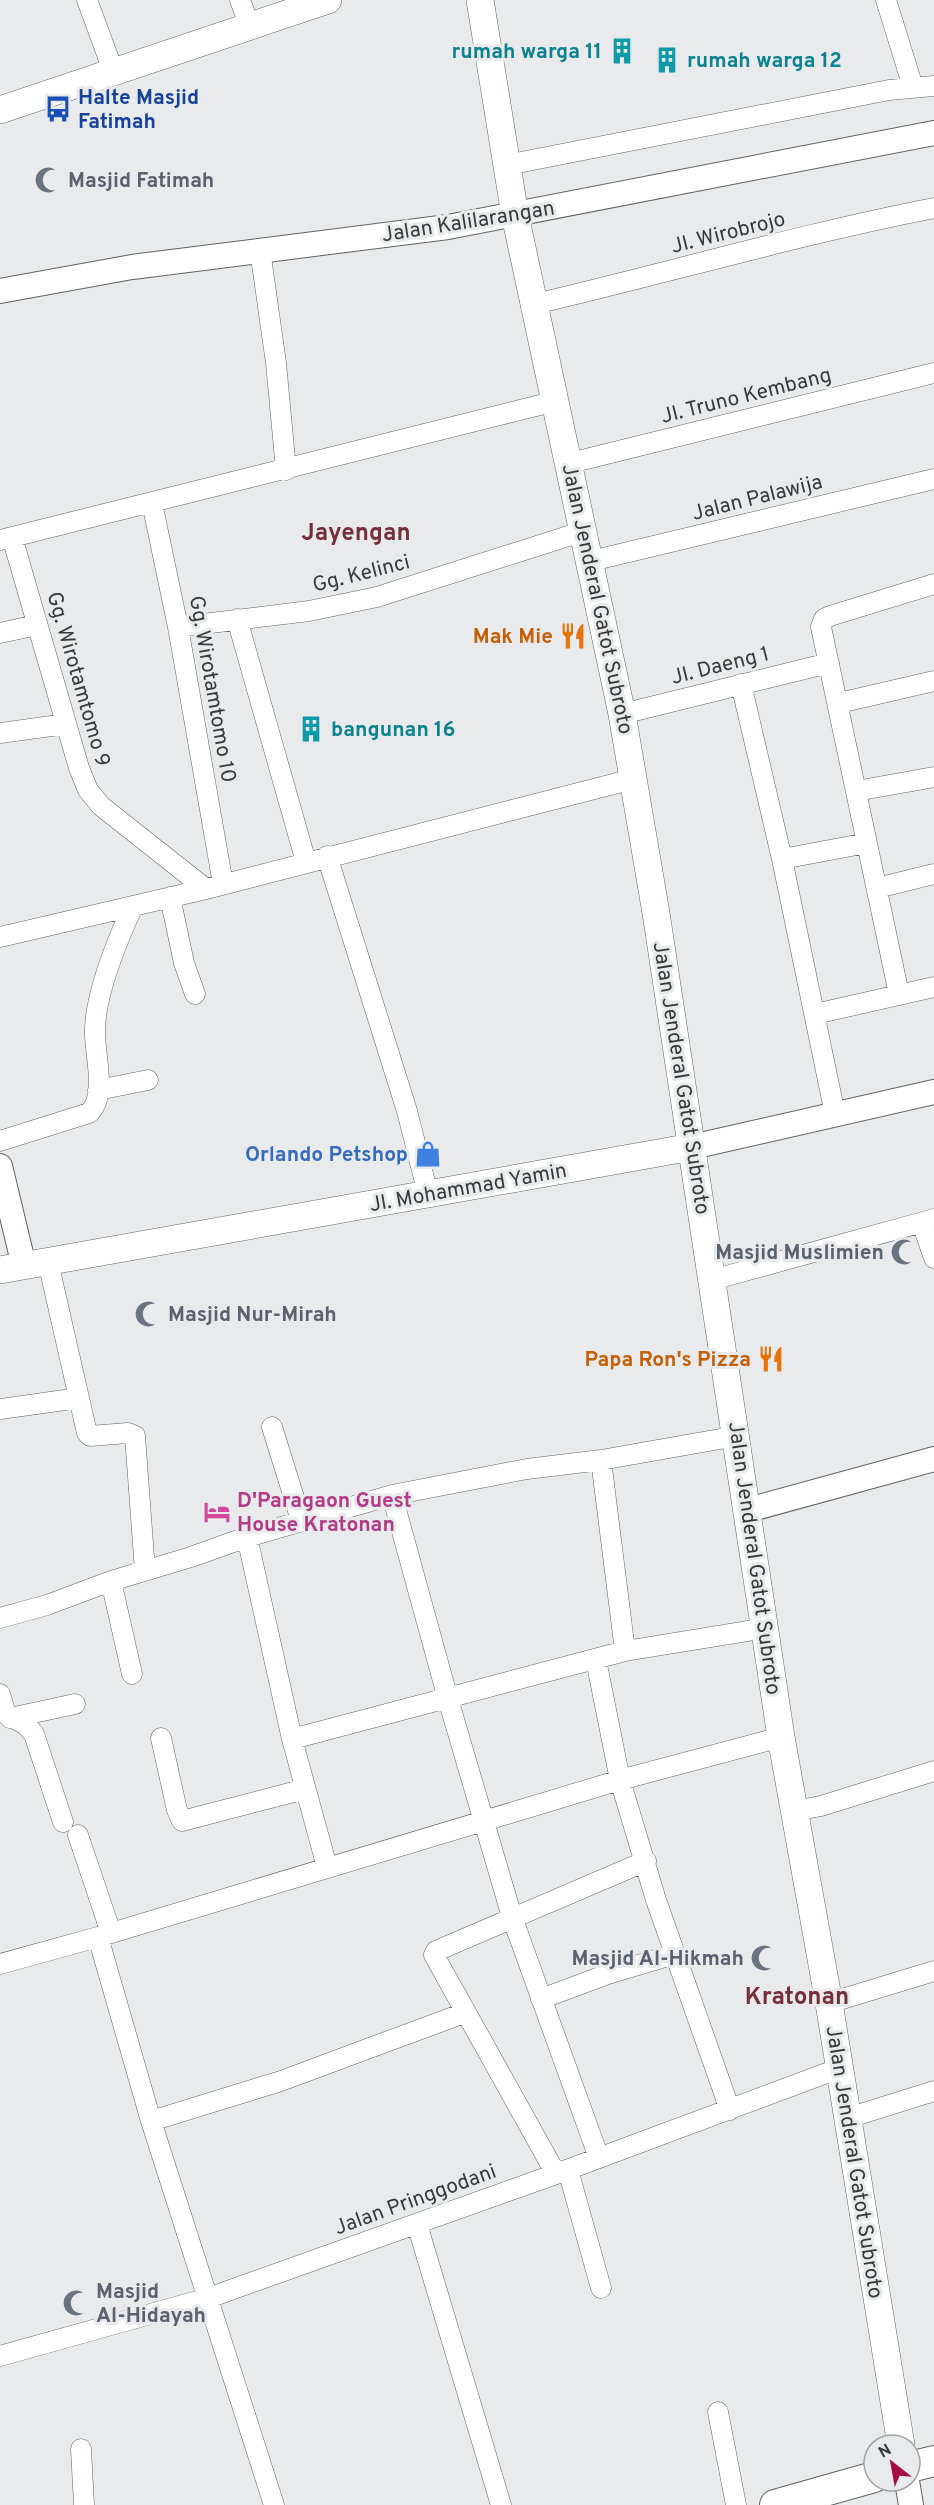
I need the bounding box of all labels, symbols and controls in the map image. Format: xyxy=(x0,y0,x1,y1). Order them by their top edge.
building icon: rumah warga 11 xyxy=(607,36,637,66)
place label: rumah warga 11 xyxy=(452,39,602,66)
building icon: rumah warga 12 xyxy=(652,45,682,75)
place label: rumah warga 12 xyxy=(687,48,842,75)
place label: Halte Masjid Fatimah xyxy=(78,85,199,136)
bus stop icon: Halte Masjid Fatimah xyxy=(43,94,73,124)
mosque icon: Masjid Fatimah xyxy=(33,165,63,195)
place label: Masjid Fatimah xyxy=(68,168,214,195)
street label: Jalan Kalilarangan xyxy=(380,195,557,249)
street label: Jl. Wirobrojo xyxy=(669,206,788,261)
street label: Jl. Truno Kembang xyxy=(658,362,834,431)
street label: Jalan Jenderal Gatot Subroto xyxy=(555,462,638,737)
street label: Jalan Palawija xyxy=(689,469,825,528)
district label: Jayengan xyxy=(301,519,411,549)
street label: Gg. Kelinci xyxy=(310,549,413,600)
street label: Gg. Wirotamtomo 9 xyxy=(40,589,115,770)
street label: Gg. Wirotamtomo 10 xyxy=(182,594,241,785)
restaurant icon: Mak Mie xyxy=(558,621,588,651)
place label: Mak Mie xyxy=(473,624,553,651)
street label: Jl. Daeng 1 xyxy=(668,641,772,692)
building icon: bangunan 16 xyxy=(296,714,326,744)
place label: bangunan 16 xyxy=(331,717,455,744)
street label: Jalan Jenderal Gatot Subroto xyxy=(646,940,715,1217)
shop icon: Orlando Petshop xyxy=(413,1139,443,1169)
place label: Orlando Petshop xyxy=(245,1142,408,1169)
street label: Jl. Mohammad Yamin xyxy=(367,1158,569,1219)
mosque icon: Masjid Muslimien xyxy=(889,1237,919,1267)
place label: Masjid Muslimien xyxy=(715,1240,884,1267)
mosque icon: Masjid Nur-Mirah xyxy=(133,1299,163,1329)
place label: Masjid Nur-Mirah xyxy=(168,1302,337,1329)
restaurant icon: Papa Ron's Pizza xyxy=(756,1344,786,1374)
place label: Papa Ron's Pizza xyxy=(584,1347,751,1374)
street label: Jalan Jenderal Gatot Subroto xyxy=(721,1420,786,1697)
place label: D'Paragaon Guest House Kratonan xyxy=(237,1488,412,1539)
hotel icon: D'Paragaon Guest House Kratonan xyxy=(202,1497,232,1527)
mosque icon: Masjid Al-Hikmah xyxy=(749,1943,779,1973)
place label: Masjid Al-Hikmah xyxy=(571,1946,744,1973)
district label: Kratonan xyxy=(745,1983,849,2013)
street label: Jalan Jenderal Gatot Subroto xyxy=(819,2024,888,2301)
street label: Jalan Pringgodani xyxy=(331,2159,500,2242)
place label: Masjid Al-Hidayah xyxy=(96,2279,206,2330)
mosque icon: Masjid Al-Hidayah xyxy=(61,2288,91,2318)
north arrow xyxy=(862,2433,922,2493)
text: N xyxy=(875,2440,895,2463)

